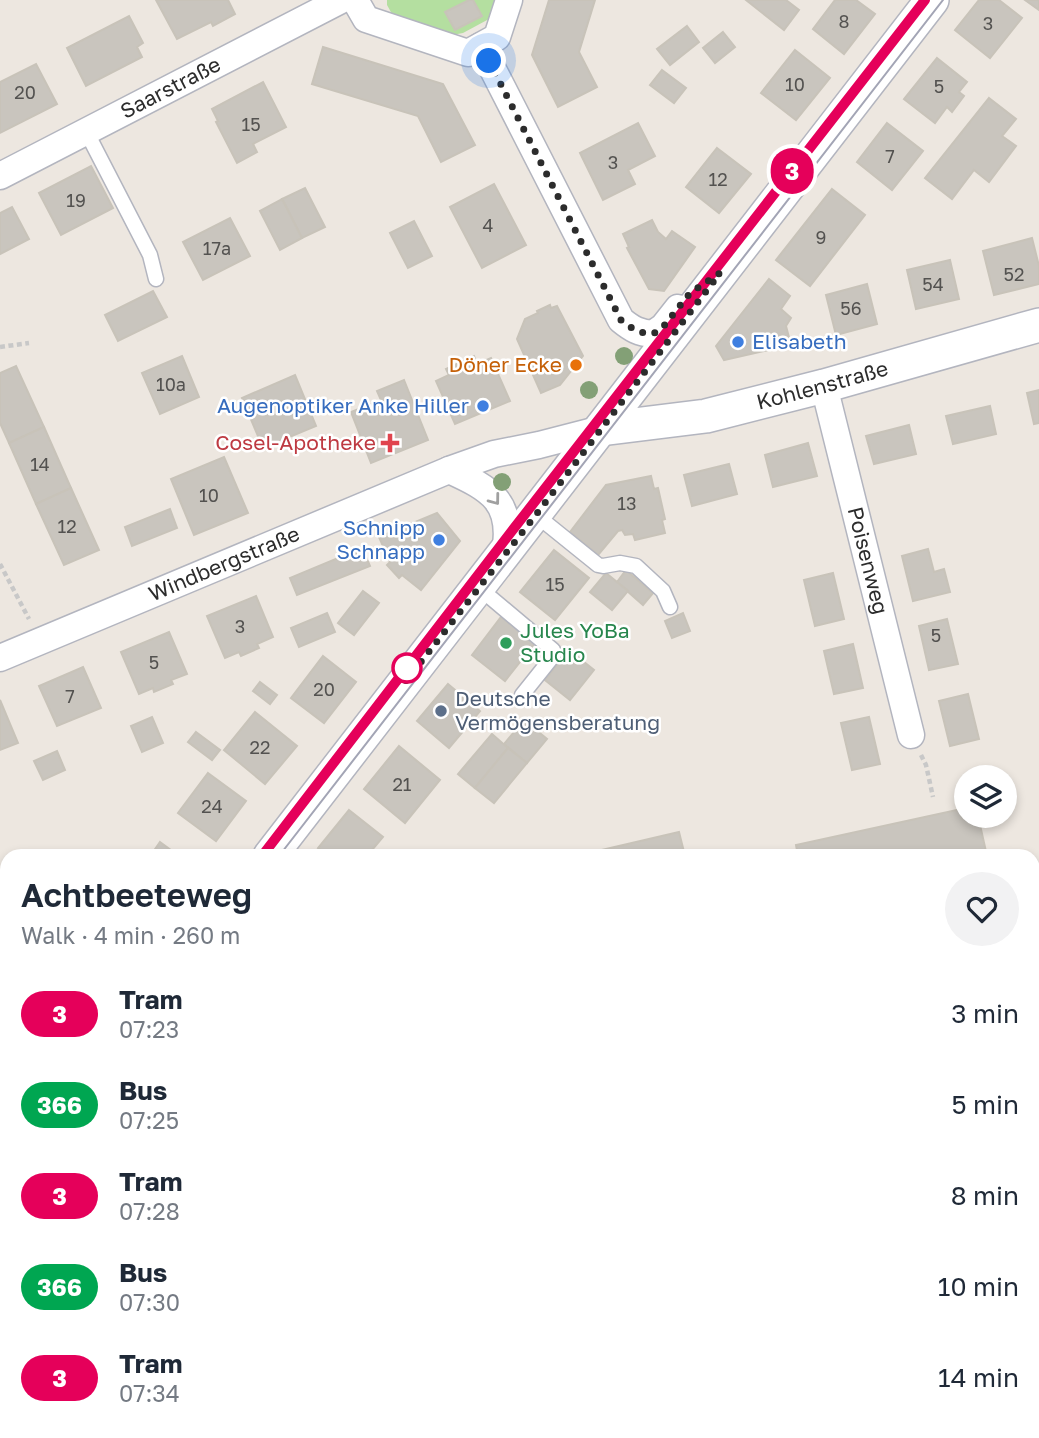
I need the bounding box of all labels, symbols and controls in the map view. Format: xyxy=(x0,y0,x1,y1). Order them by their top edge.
house number: 8 xyxy=(839,10,849,32)
house number: 3 xyxy=(983,12,993,34)
your location xyxy=(471,43,506,78)
street label: Saarstraße xyxy=(116,50,225,124)
house number: 10 xyxy=(785,73,805,95)
house number: 5 xyxy=(934,75,944,97)
house number: 20 xyxy=(14,81,36,103)
house number: 15 xyxy=(241,113,261,135)
house number: 7 xyxy=(885,145,895,167)
line badge: 3 xyxy=(769,148,815,194)
house number: 3 xyxy=(608,151,618,173)
text: 3 xyxy=(785,156,799,185)
house number: 12 xyxy=(708,168,728,190)
house number: 19 xyxy=(66,189,86,211)
house number: 4 xyxy=(483,214,494,236)
house number: 9 xyxy=(816,226,826,248)
house number: 17a xyxy=(203,237,231,259)
house number: 52 xyxy=(1004,263,1024,285)
house number: 54 xyxy=(922,273,944,295)
house number: 56 xyxy=(840,297,862,319)
place label: Elisabeth xyxy=(752,328,847,354)
marker: Elisabeth xyxy=(730,334,746,350)
place label: Döner Ecke xyxy=(448,351,562,377)
street label: Kohlenstraße xyxy=(754,355,891,415)
marker: Döner Ecke xyxy=(568,357,584,373)
house number: 10a xyxy=(156,373,186,395)
place label: Augenoptiker Anke Hiller xyxy=(217,392,469,418)
marker: Augenoptiker Anke Hiller xyxy=(475,398,491,414)
place label: Cosel-Apotheke xyxy=(215,429,376,455)
marker: Cosel-Apotheke xyxy=(382,435,398,451)
house number: 14 xyxy=(30,453,50,475)
house number: 10 xyxy=(199,484,219,506)
house number: 13 xyxy=(617,492,637,514)
one-way arrow xyxy=(487,493,499,505)
street label: Poisenweg xyxy=(843,504,894,617)
place label: Schnipp Schnapp xyxy=(337,514,425,564)
house number: 12 xyxy=(57,515,77,537)
street label: Windbergstraße xyxy=(144,520,303,606)
marker: Schnipp Schnapp xyxy=(431,532,447,548)
house number: 15 xyxy=(545,573,565,595)
house number: 3 xyxy=(235,615,245,637)
place label: Jules YoBa Studio xyxy=(520,617,630,667)
house number: 5 xyxy=(931,624,941,646)
marker: Jules YoBa Studio xyxy=(498,635,514,651)
house number: 5 xyxy=(149,651,159,673)
unlabelled marker xyxy=(392,653,422,683)
house number: 20 xyxy=(313,678,335,700)
house number: 7 xyxy=(65,685,75,707)
place label: Deutsche Vermögensberatung xyxy=(455,685,660,735)
marker: Deutsche Vermögensberatung xyxy=(433,703,449,719)
house number: 22 xyxy=(250,736,270,758)
map controls xyxy=(954,765,1017,828)
button: layers xyxy=(954,765,1017,828)
house number: 21 xyxy=(392,773,412,795)
house number: 24 xyxy=(201,795,223,817)
button: heart xyxy=(945,872,1019,946)
text: Achtbeeteweg xyxy=(21,875,252,914)
text: Walk · 4 min · 260 m xyxy=(21,921,240,949)
text: Tram xyxy=(119,984,182,1015)
text: 3 min xyxy=(951,998,1019,1029)
text: 3 xyxy=(52,999,67,1028)
text: 07:23 xyxy=(119,1015,179,1043)
text: Bus xyxy=(119,1075,167,1106)
text: 5 min xyxy=(951,1089,1019,1120)
text: 366 xyxy=(37,1090,82,1119)
text: 07:25 xyxy=(119,1106,179,1134)
text: Tram xyxy=(119,1166,182,1197)
text: 8 min xyxy=(951,1180,1019,1211)
text: 3 xyxy=(52,1181,67,1210)
text: 07:28 xyxy=(119,1197,180,1225)
text: Bus xyxy=(119,1257,167,1288)
text: 10 min xyxy=(938,1271,1019,1302)
text: 366 xyxy=(37,1272,82,1301)
text: 07:30 xyxy=(119,1288,180,1316)
text: Tram xyxy=(119,1348,182,1379)
text: 14 min xyxy=(938,1362,1019,1393)
text: 3 xyxy=(52,1363,67,1392)
text: 07:34 xyxy=(119,1379,180,1407)

